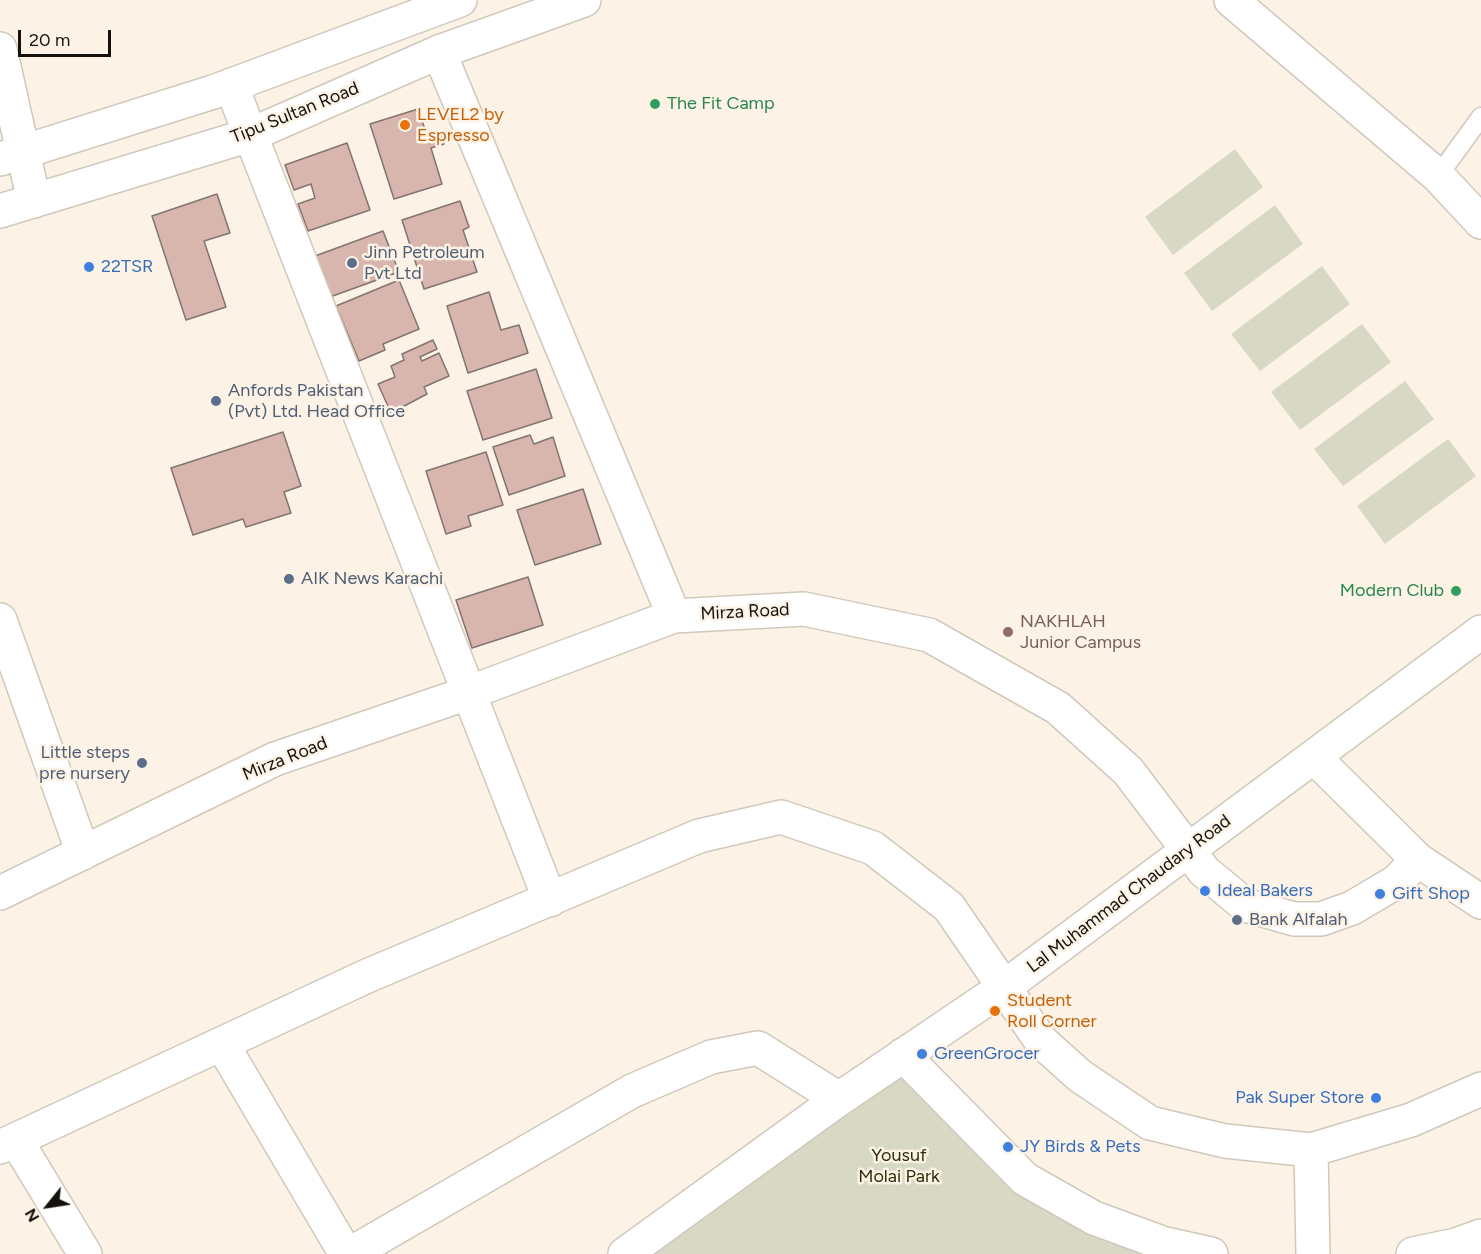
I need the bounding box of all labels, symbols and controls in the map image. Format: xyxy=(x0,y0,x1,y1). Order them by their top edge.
scale bar xyxy=(21,18,114,56)
text: 20 m xyxy=(29,29,70,51)
street label: Tipu Sultan Road xyxy=(228,77,362,149)
place label: The Fit Camp xyxy=(667,93,775,115)
marker: The Fit Camp xyxy=(648,97,662,111)
place label: LEVEL2 by Espresso xyxy=(417,104,504,146)
marker: LEVEL2 by Espresso xyxy=(398,118,412,132)
place label: Jinn Petroleum Pvt Ltd xyxy=(364,242,485,284)
place label: 22TSR xyxy=(101,256,153,278)
marker: Jinn Petroleum Pvt Ltd xyxy=(345,256,359,270)
marker: 22TSR xyxy=(82,260,96,274)
place label: Anfords Pakistan (Pvt) Ltd. Head Office xyxy=(228,380,405,422)
marker: Anfords Pakistan (Pvt) Ltd. Head Office xyxy=(209,394,223,408)
place label: AIK News Karachi xyxy=(301,568,443,590)
marker: AIK News Karachi xyxy=(282,572,296,586)
place label: Modern Club xyxy=(1340,580,1444,602)
marker: Modern Club xyxy=(1449,584,1463,598)
street label: Mirza Road xyxy=(700,599,790,625)
place label: NAKHLAH Junior Campus xyxy=(1020,611,1141,654)
marker: NAKHLAH Junior Campus xyxy=(1001,625,1015,639)
street label: Mirza Road xyxy=(240,732,330,786)
place label: Little steps pre nursery xyxy=(39,742,130,784)
marker: Little steps pre nursery xyxy=(135,756,149,770)
street label: Lal Muhammad Chaudary Road xyxy=(1023,810,1235,978)
place label: Ideal Bakers xyxy=(1217,880,1313,902)
place label: Gift Shop xyxy=(1392,883,1470,905)
marker: Ideal Bakers xyxy=(1198,884,1212,898)
marker: Gift Shop xyxy=(1373,887,1387,901)
place label: Bank Alfalah xyxy=(1249,909,1347,931)
marker: Bank Alfalah xyxy=(1230,913,1244,927)
place label: Student Roll Corner xyxy=(1007,990,1097,1032)
marker: Student Roll Corner xyxy=(988,1004,1002,1018)
place label: GreenGrocer xyxy=(934,1043,1039,1065)
marker: GreenGrocer xyxy=(915,1047,929,1061)
place label: Pak Super Store xyxy=(1235,1087,1364,1109)
marker: Pak Super Store xyxy=(1369,1091,1383,1105)
place label: JY Birds & Pets xyxy=(1020,1136,1141,1158)
marker: JY Birds & Pets xyxy=(1001,1140,1015,1154)
park label: Yousuf Molai Park xyxy=(858,1145,940,1188)
north arrow xyxy=(18,1176,78,1236)
text: N xyxy=(21,1205,43,1225)

